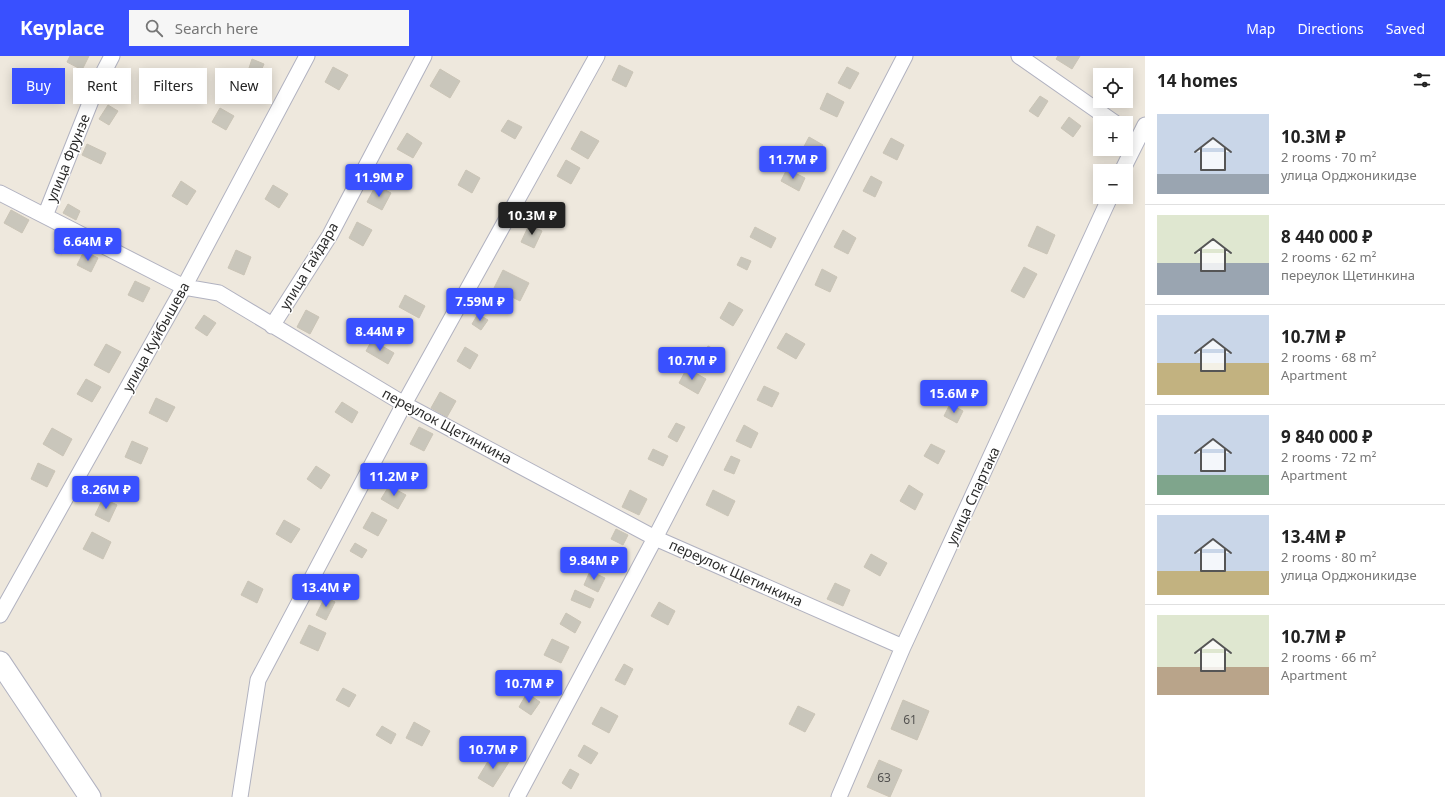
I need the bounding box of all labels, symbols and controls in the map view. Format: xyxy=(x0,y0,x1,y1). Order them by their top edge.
search box xyxy=(129,10,409,46)
text: Keyplace xyxy=(20,15,105,41)
icon: search xyxy=(143,17,165,39)
text: Search here xyxy=(175,18,258,38)
text: Map xyxy=(1246,19,1275,38)
text: Directions xyxy=(1297,19,1364,38)
text: Saved xyxy=(1386,19,1425,38)
chip: Buy xyxy=(12,68,65,104)
chip: Rent xyxy=(73,68,131,104)
chip: Filters xyxy=(139,68,207,104)
chip: New xyxy=(215,68,272,104)
map controls xyxy=(1093,68,1133,204)
button: locate xyxy=(1093,68,1133,108)
text: 14 homes xyxy=(1157,69,1238,92)
icon: filters xyxy=(1411,69,1433,91)
street label: улица Фрунзе xyxy=(41,111,94,205)
button: + xyxy=(1093,116,1133,156)
text: 10.3M ₽ xyxy=(1281,125,1346,148)
icon: home xyxy=(1189,130,1237,178)
pin: 11.7M ₽ xyxy=(756,146,830,180)
text: 2 rooms · 70 m² xyxy=(1281,148,1376,166)
text: 11.7M ₽ xyxy=(768,150,818,168)
pin: 11.9M ₽ xyxy=(342,164,416,198)
button: − xyxy=(1093,164,1133,204)
text: улица Орджоникидзе xyxy=(1281,166,1417,184)
text: 11.9M ₽ xyxy=(354,168,404,186)
pin: 10.3M ₽ xyxy=(495,202,569,236)
text: 10.3M ₽ xyxy=(507,206,557,224)
street label: улица Гайдара xyxy=(275,218,342,313)
text: 8 440 000 ₽ xyxy=(1281,225,1373,248)
pin: 6.64M ₽ xyxy=(51,228,125,262)
icon: home xyxy=(1189,231,1237,279)
text: 6.64M ₽ xyxy=(63,232,113,250)
text: 2 rooms · 62 m² xyxy=(1281,248,1376,266)
text: переулок Щетинкина xyxy=(1281,266,1415,284)
street label: улица Куйбышева xyxy=(118,279,194,395)
pin: 7.59M ₽ xyxy=(443,288,517,322)
text: 7.59M ₽ xyxy=(455,292,505,310)
pin: 8.44M ₽ xyxy=(343,318,417,352)
text: 8.44M ₽ xyxy=(355,322,405,340)
text: 10.7M ₽ xyxy=(1281,325,1346,348)
icon: home xyxy=(1189,331,1237,379)
pin: 10.7M ₽ xyxy=(655,347,729,381)
text: 2 rooms · 68 m² xyxy=(1281,348,1376,366)
text: 10.7M ₽ xyxy=(667,351,717,369)
text: Apartment xyxy=(1281,366,1347,384)
pin: 15.6M ₽ xyxy=(917,380,991,414)
street label: переулок Щетинкина xyxy=(379,383,515,468)
text: 15.6M ₽ xyxy=(929,384,979,402)
text: 9 840 000 ₽ xyxy=(1281,425,1373,448)
icon: home xyxy=(1189,431,1237,479)
street label: улица Спартака xyxy=(942,444,1004,548)
text: 2 rooms · 72 m² xyxy=(1281,448,1376,466)
pin: 11.2M ₽ xyxy=(357,463,431,497)
text: Apartment xyxy=(1281,466,1347,484)
text: 11.2M ₽ xyxy=(369,467,419,485)
pin: 8.26M ₽ xyxy=(69,476,143,510)
text: 8.26M ₽ xyxy=(81,480,131,498)
text: 13.4M ₽ xyxy=(1281,525,1346,548)
icon: home xyxy=(1189,531,1237,579)
street label: переулок Щетинкина xyxy=(666,535,806,611)
pin: 9.84M ₽ xyxy=(557,547,631,581)
text: 2 rooms · 80 m² xyxy=(1281,548,1376,566)
text: 9.84M ₽ xyxy=(569,551,619,569)
text: улица Орджоникидзе xyxy=(1281,566,1417,584)
pin: 13.4M ₽ xyxy=(289,574,363,608)
text: 13.4M ₽ xyxy=(301,578,351,596)
text: 10.7M ₽ xyxy=(1281,625,1346,648)
icon: home xyxy=(1189,631,1237,679)
text: 2 rooms · 66 m² xyxy=(1281,648,1376,666)
text: Apartment xyxy=(1281,666,1347,684)
pin: 10.7M ₽ xyxy=(492,670,566,704)
text: 10.7M ₽ xyxy=(504,674,554,692)
house number: 61 xyxy=(903,711,917,728)
pin: 10.7M ₽ xyxy=(456,736,530,770)
text: 10.7M ₽ xyxy=(468,740,518,758)
house number: 63 xyxy=(877,769,891,786)

